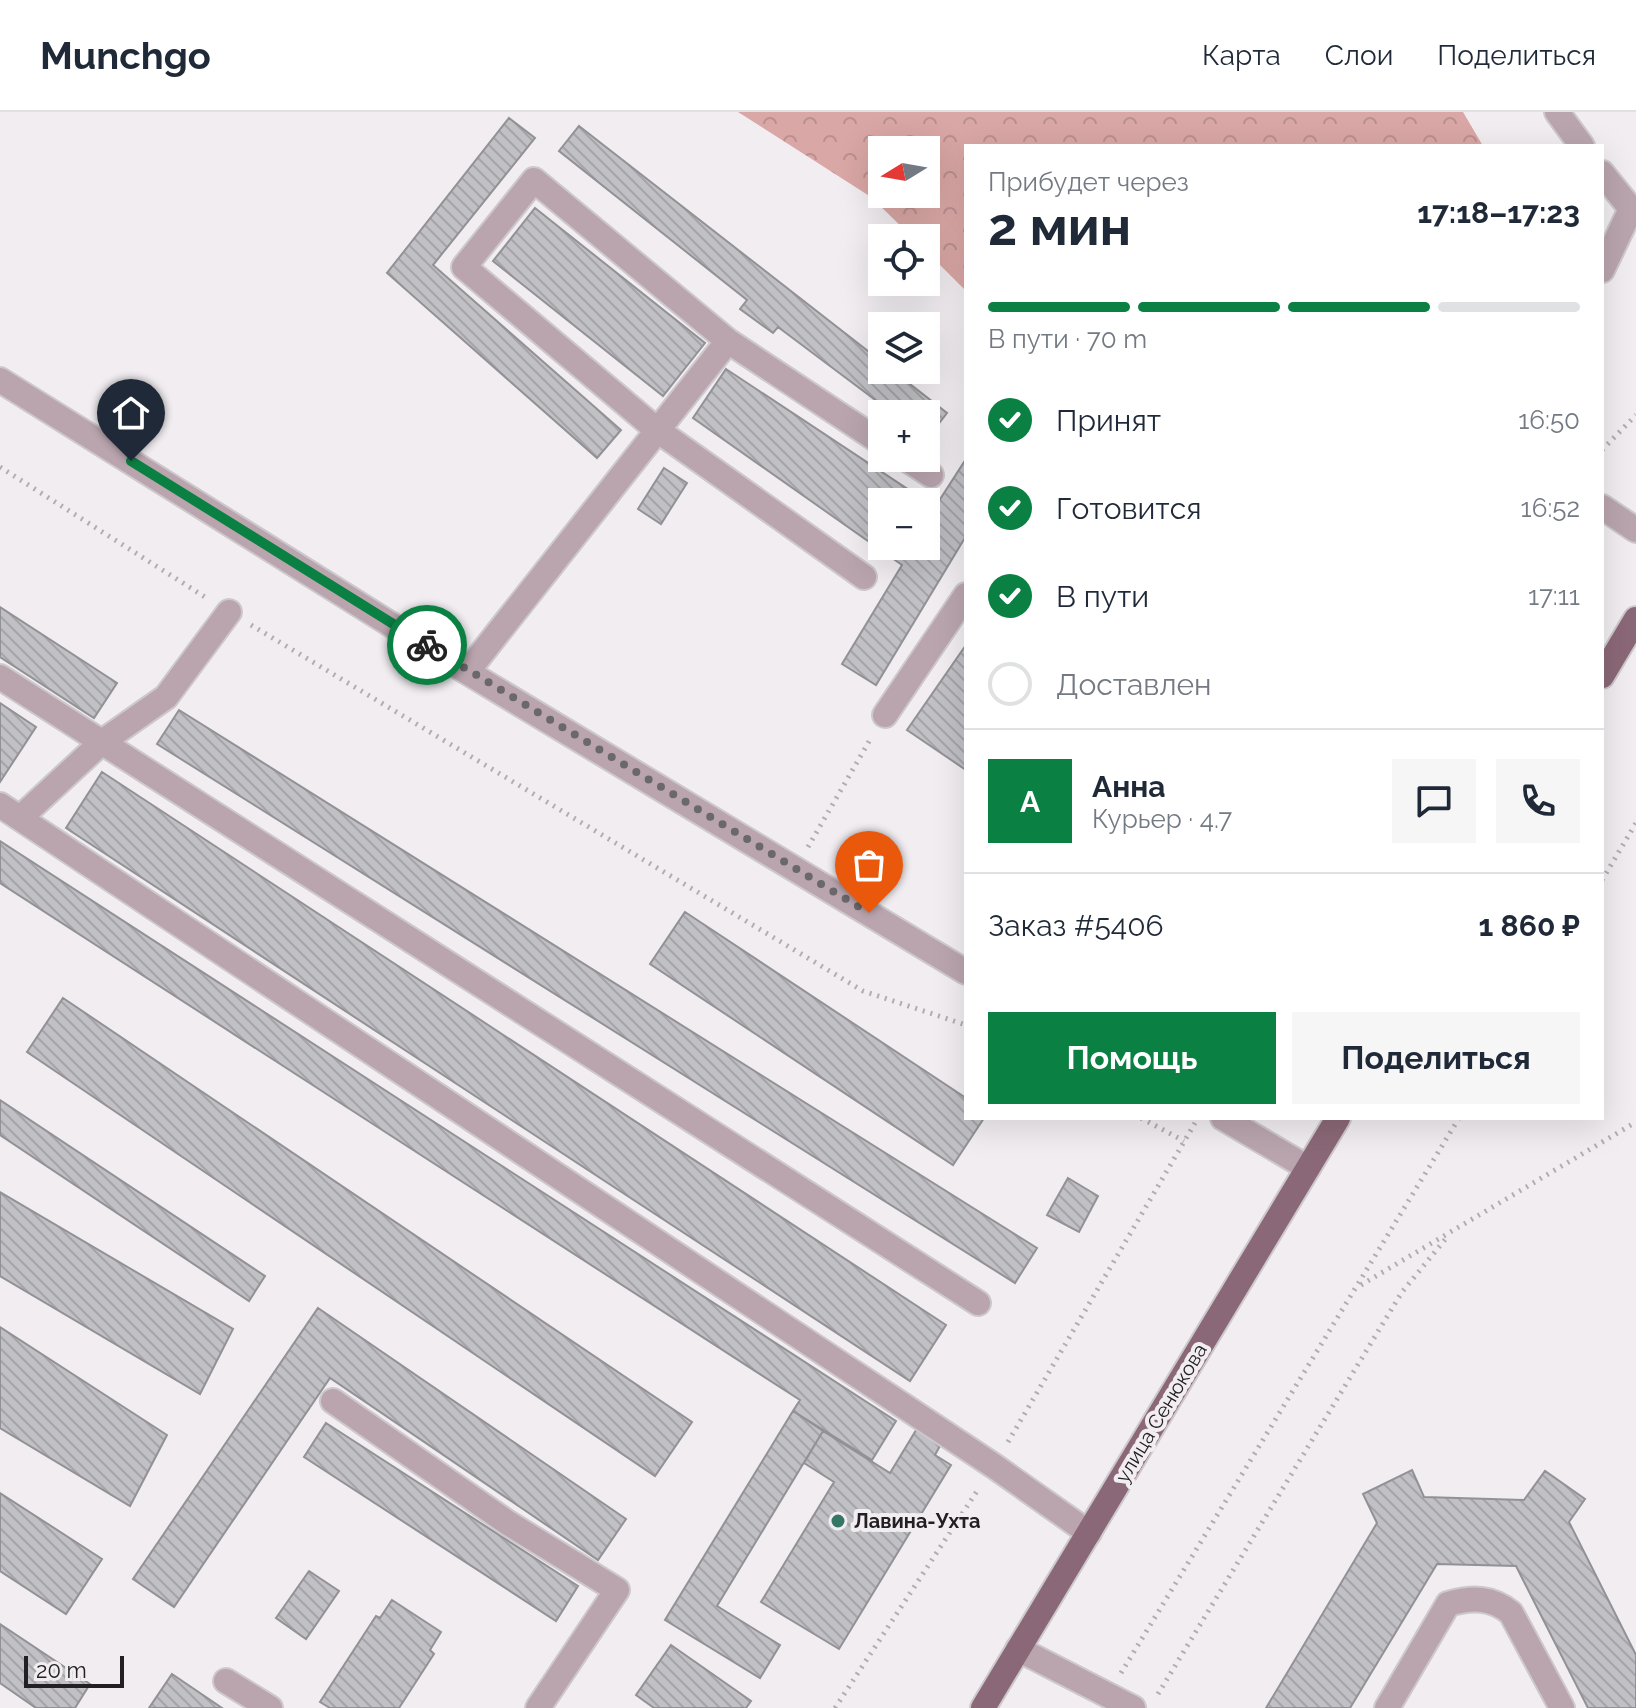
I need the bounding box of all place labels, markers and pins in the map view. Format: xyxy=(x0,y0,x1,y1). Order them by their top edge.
pin xyxy=(97,379,165,461)
pin xyxy=(835,831,903,913)
place label: Лавина-Ухта xyxy=(854,1509,981,1533)
marker: Лавина-Ухта xyxy=(829,1512,847,1530)

